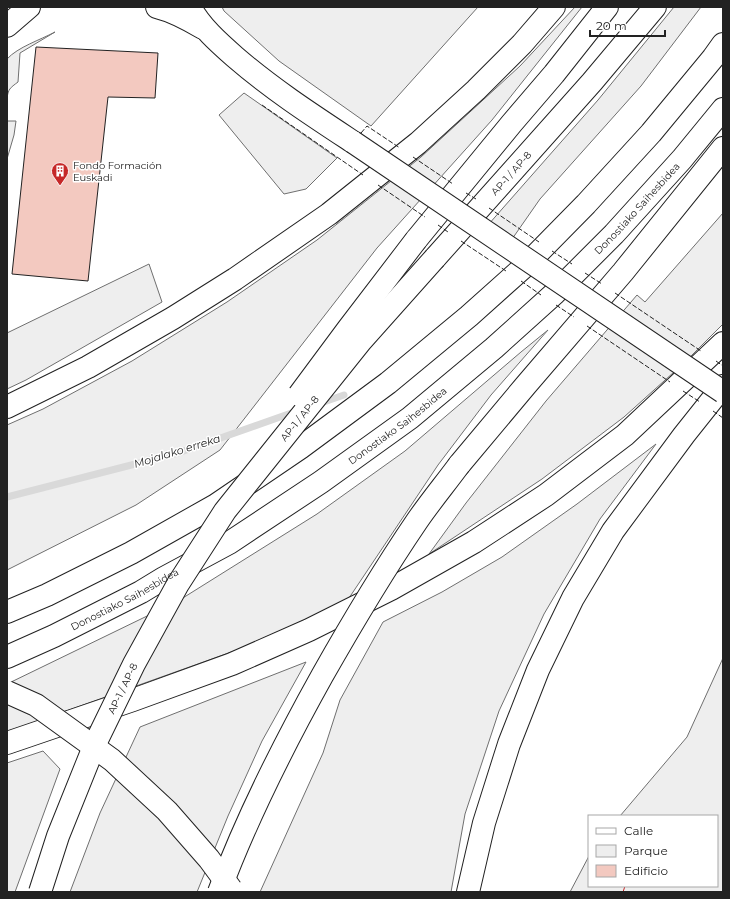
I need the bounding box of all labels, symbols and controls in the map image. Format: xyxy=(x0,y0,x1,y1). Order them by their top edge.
scale bar xyxy=(590,12,665,38)
text: 20 m xyxy=(596,18,627,33)
street label: AP-1 / AP-8 xyxy=(488,148,534,198)
place label: Fondo Formación Euskadi xyxy=(73,159,162,184)
street label: Donostiako Saihesbidea xyxy=(591,160,683,257)
building icon: Fondo Formación Euskadi xyxy=(50,161,70,186)
street label: Donostiako Saihesbidea xyxy=(346,384,449,467)
street label: AP-1 / AP-8 xyxy=(277,393,322,444)
water label: Mojalako erreka xyxy=(132,431,222,471)
street label: Donostiako Saihesbidea xyxy=(69,565,181,634)
street label: AP-1 / AP-8 xyxy=(105,661,140,716)
legend xyxy=(588,815,718,887)
text: Calle xyxy=(624,823,653,838)
text: Parque xyxy=(624,843,668,858)
text: Edificio xyxy=(624,863,668,878)

